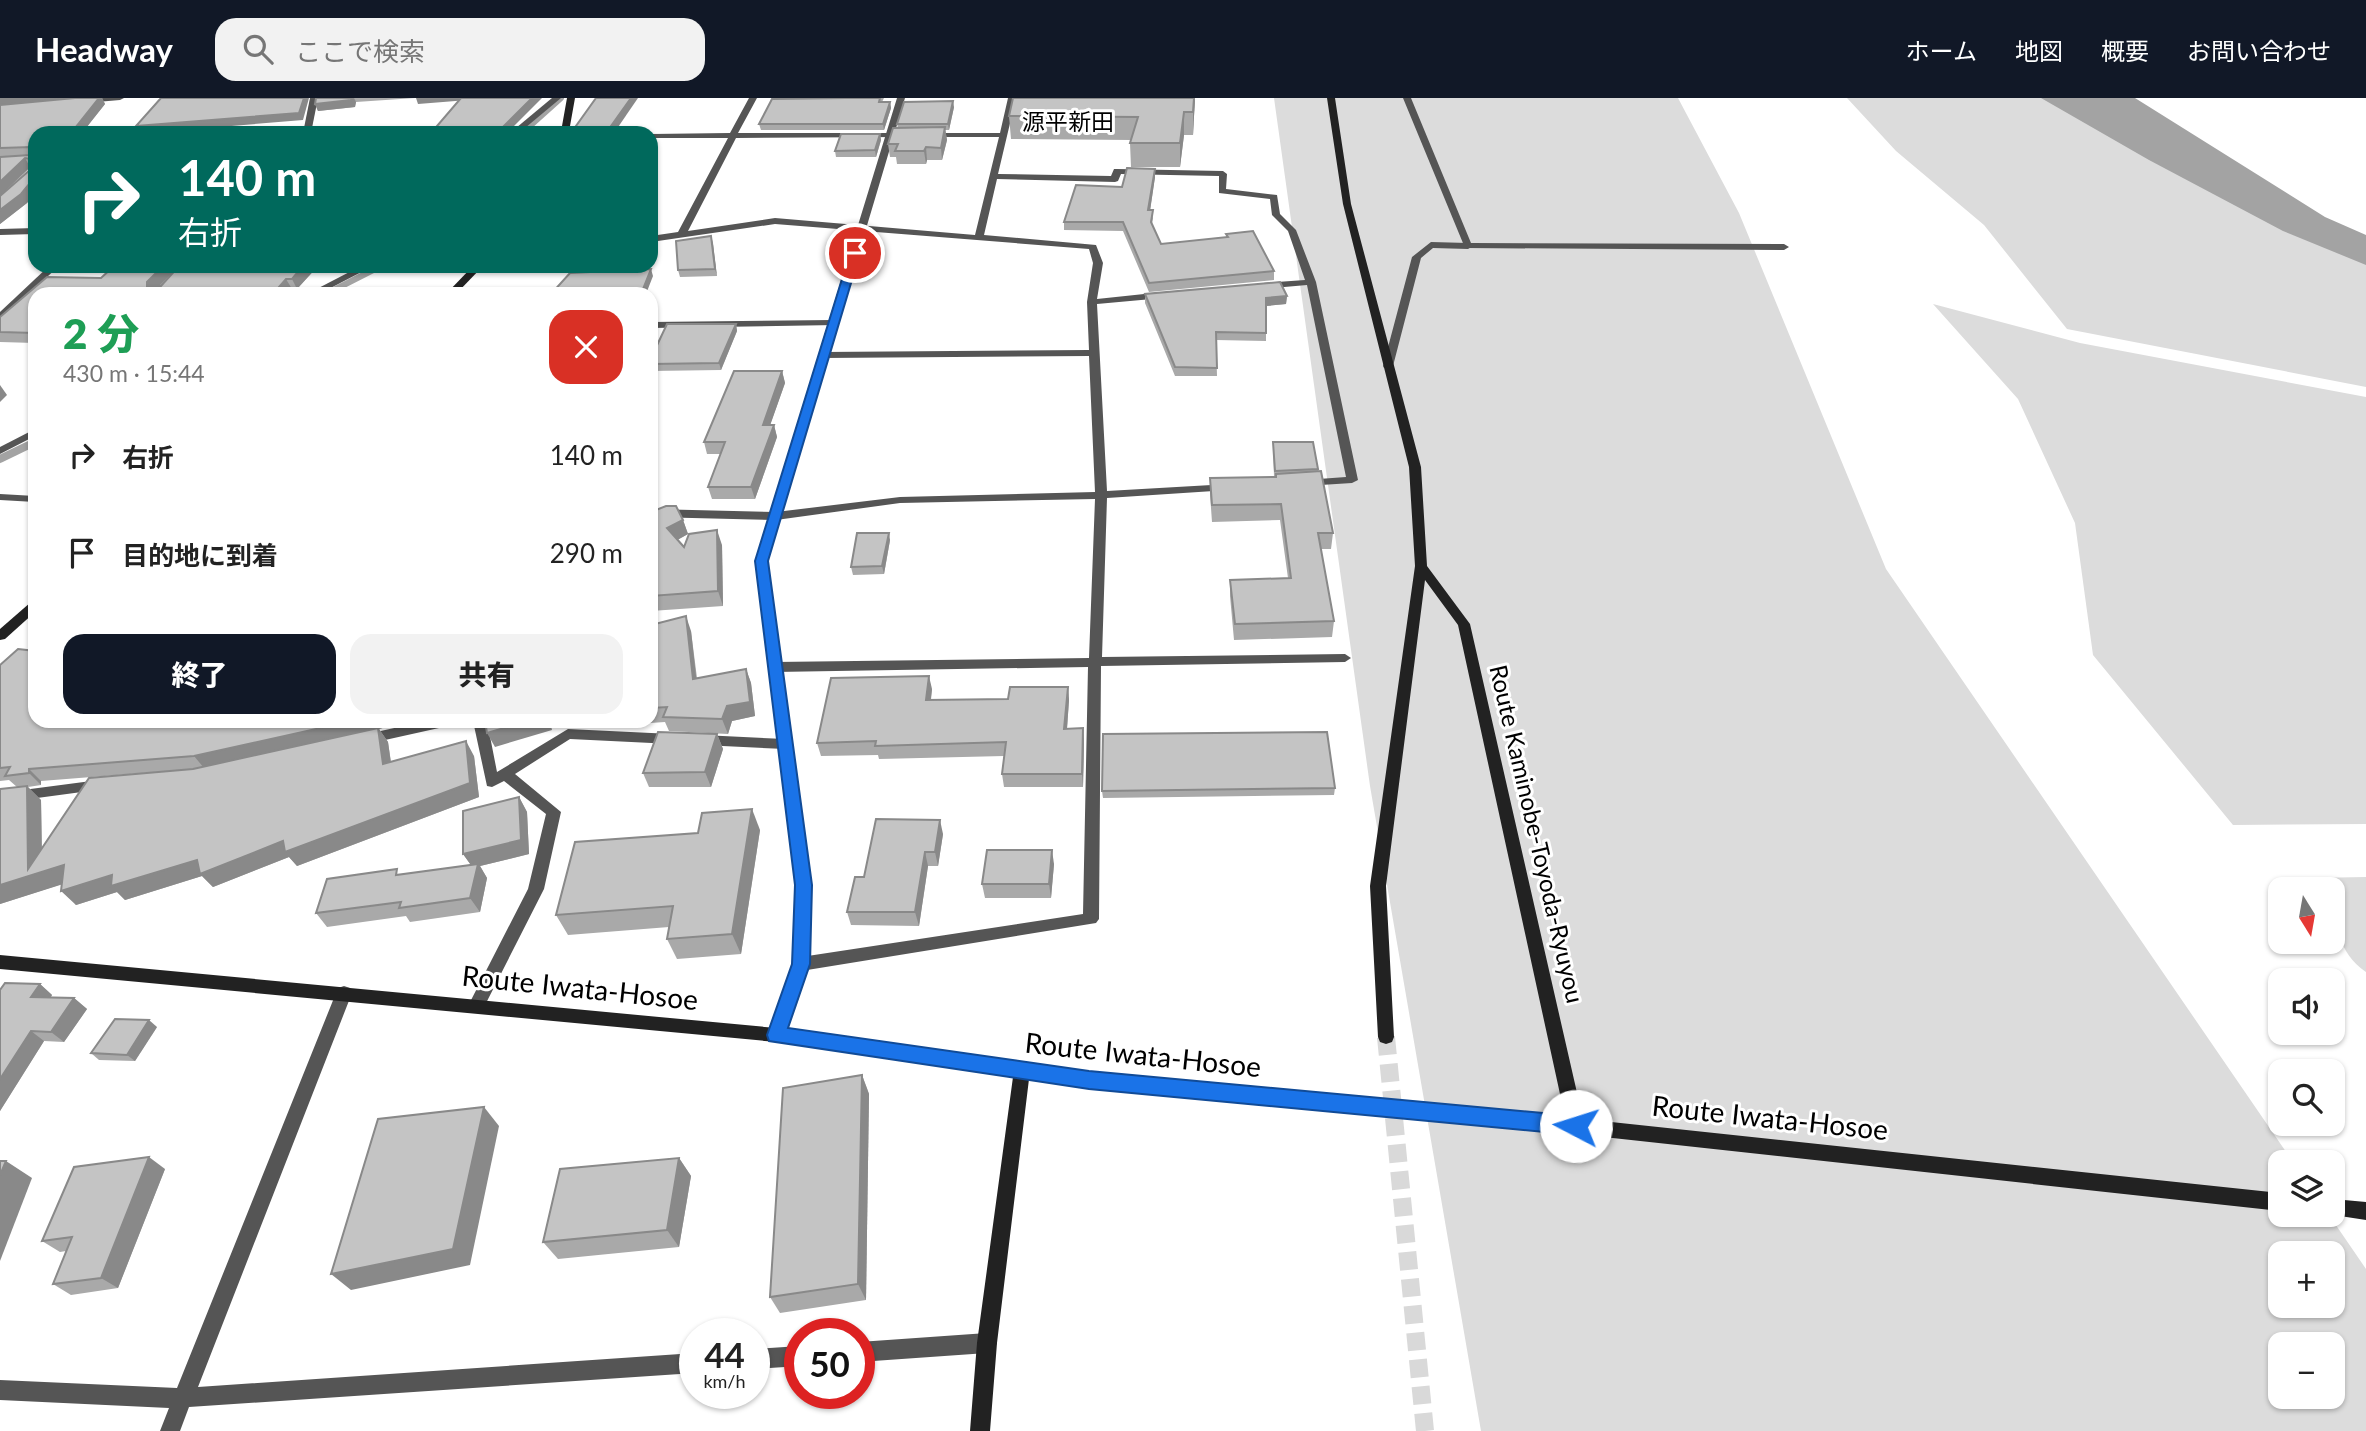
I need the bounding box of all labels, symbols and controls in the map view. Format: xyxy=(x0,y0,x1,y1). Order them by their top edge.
search box xyxy=(215,18,705,81)
text: Headway xyxy=(35,29,173,69)
icon: search xyxy=(239,30,277,68)
text: ここで検索 xyxy=(295,35,425,67)
text: ホーム xyxy=(1906,36,1977,65)
text: 地図 xyxy=(2015,36,2063,65)
text: 概要 xyxy=(2101,36,2149,65)
text: お問い合わせ xyxy=(2187,36,2331,65)
district label: 源平新田 xyxy=(1022,107,1114,135)
text: 140 m xyxy=(178,148,316,206)
icon: right xyxy=(63,154,154,245)
text: 右折 xyxy=(178,212,242,251)
pin xyxy=(825,223,885,283)
icon: arrive xyxy=(836,234,874,272)
text: 2 分 xyxy=(63,308,139,358)
button: close xyxy=(549,310,623,384)
text: 430 m · 15:44 xyxy=(63,359,205,387)
icon: right xyxy=(63,436,101,474)
text: 140 m xyxy=(550,439,623,471)
text: 右折 xyxy=(122,441,174,473)
icon: arrive xyxy=(63,534,101,572)
text: 290 m xyxy=(550,537,623,569)
text: 目的地に到着 xyxy=(122,539,278,571)
button: 終了 xyxy=(63,634,336,714)
button: 共有 xyxy=(350,634,623,714)
street label: Route Kaminobe-Toyoda-Ryuyou xyxy=(1484,662,1591,1006)
north arrow xyxy=(2268,877,2345,954)
map controls xyxy=(2268,877,2345,1409)
street label: Route Iwata-Hosoe xyxy=(460,958,700,1016)
button: sound xyxy=(2268,968,2345,1045)
street label: Route Iwata-Hosoe xyxy=(1023,1025,1263,1083)
button: search xyxy=(2268,1059,2345,1136)
street label: Route Iwata-Hosoe xyxy=(1650,1088,1890,1146)
position arrow xyxy=(1539,1089,1613,1163)
button: layers xyxy=(2268,1150,2345,1227)
button: + xyxy=(2268,1241,2345,1318)
speed limit sign: 50 xyxy=(784,1318,875,1409)
button: − xyxy=(2268,1332,2345,1409)
text: 44 xyxy=(704,1333,745,1375)
text: km/h xyxy=(703,1370,746,1392)

